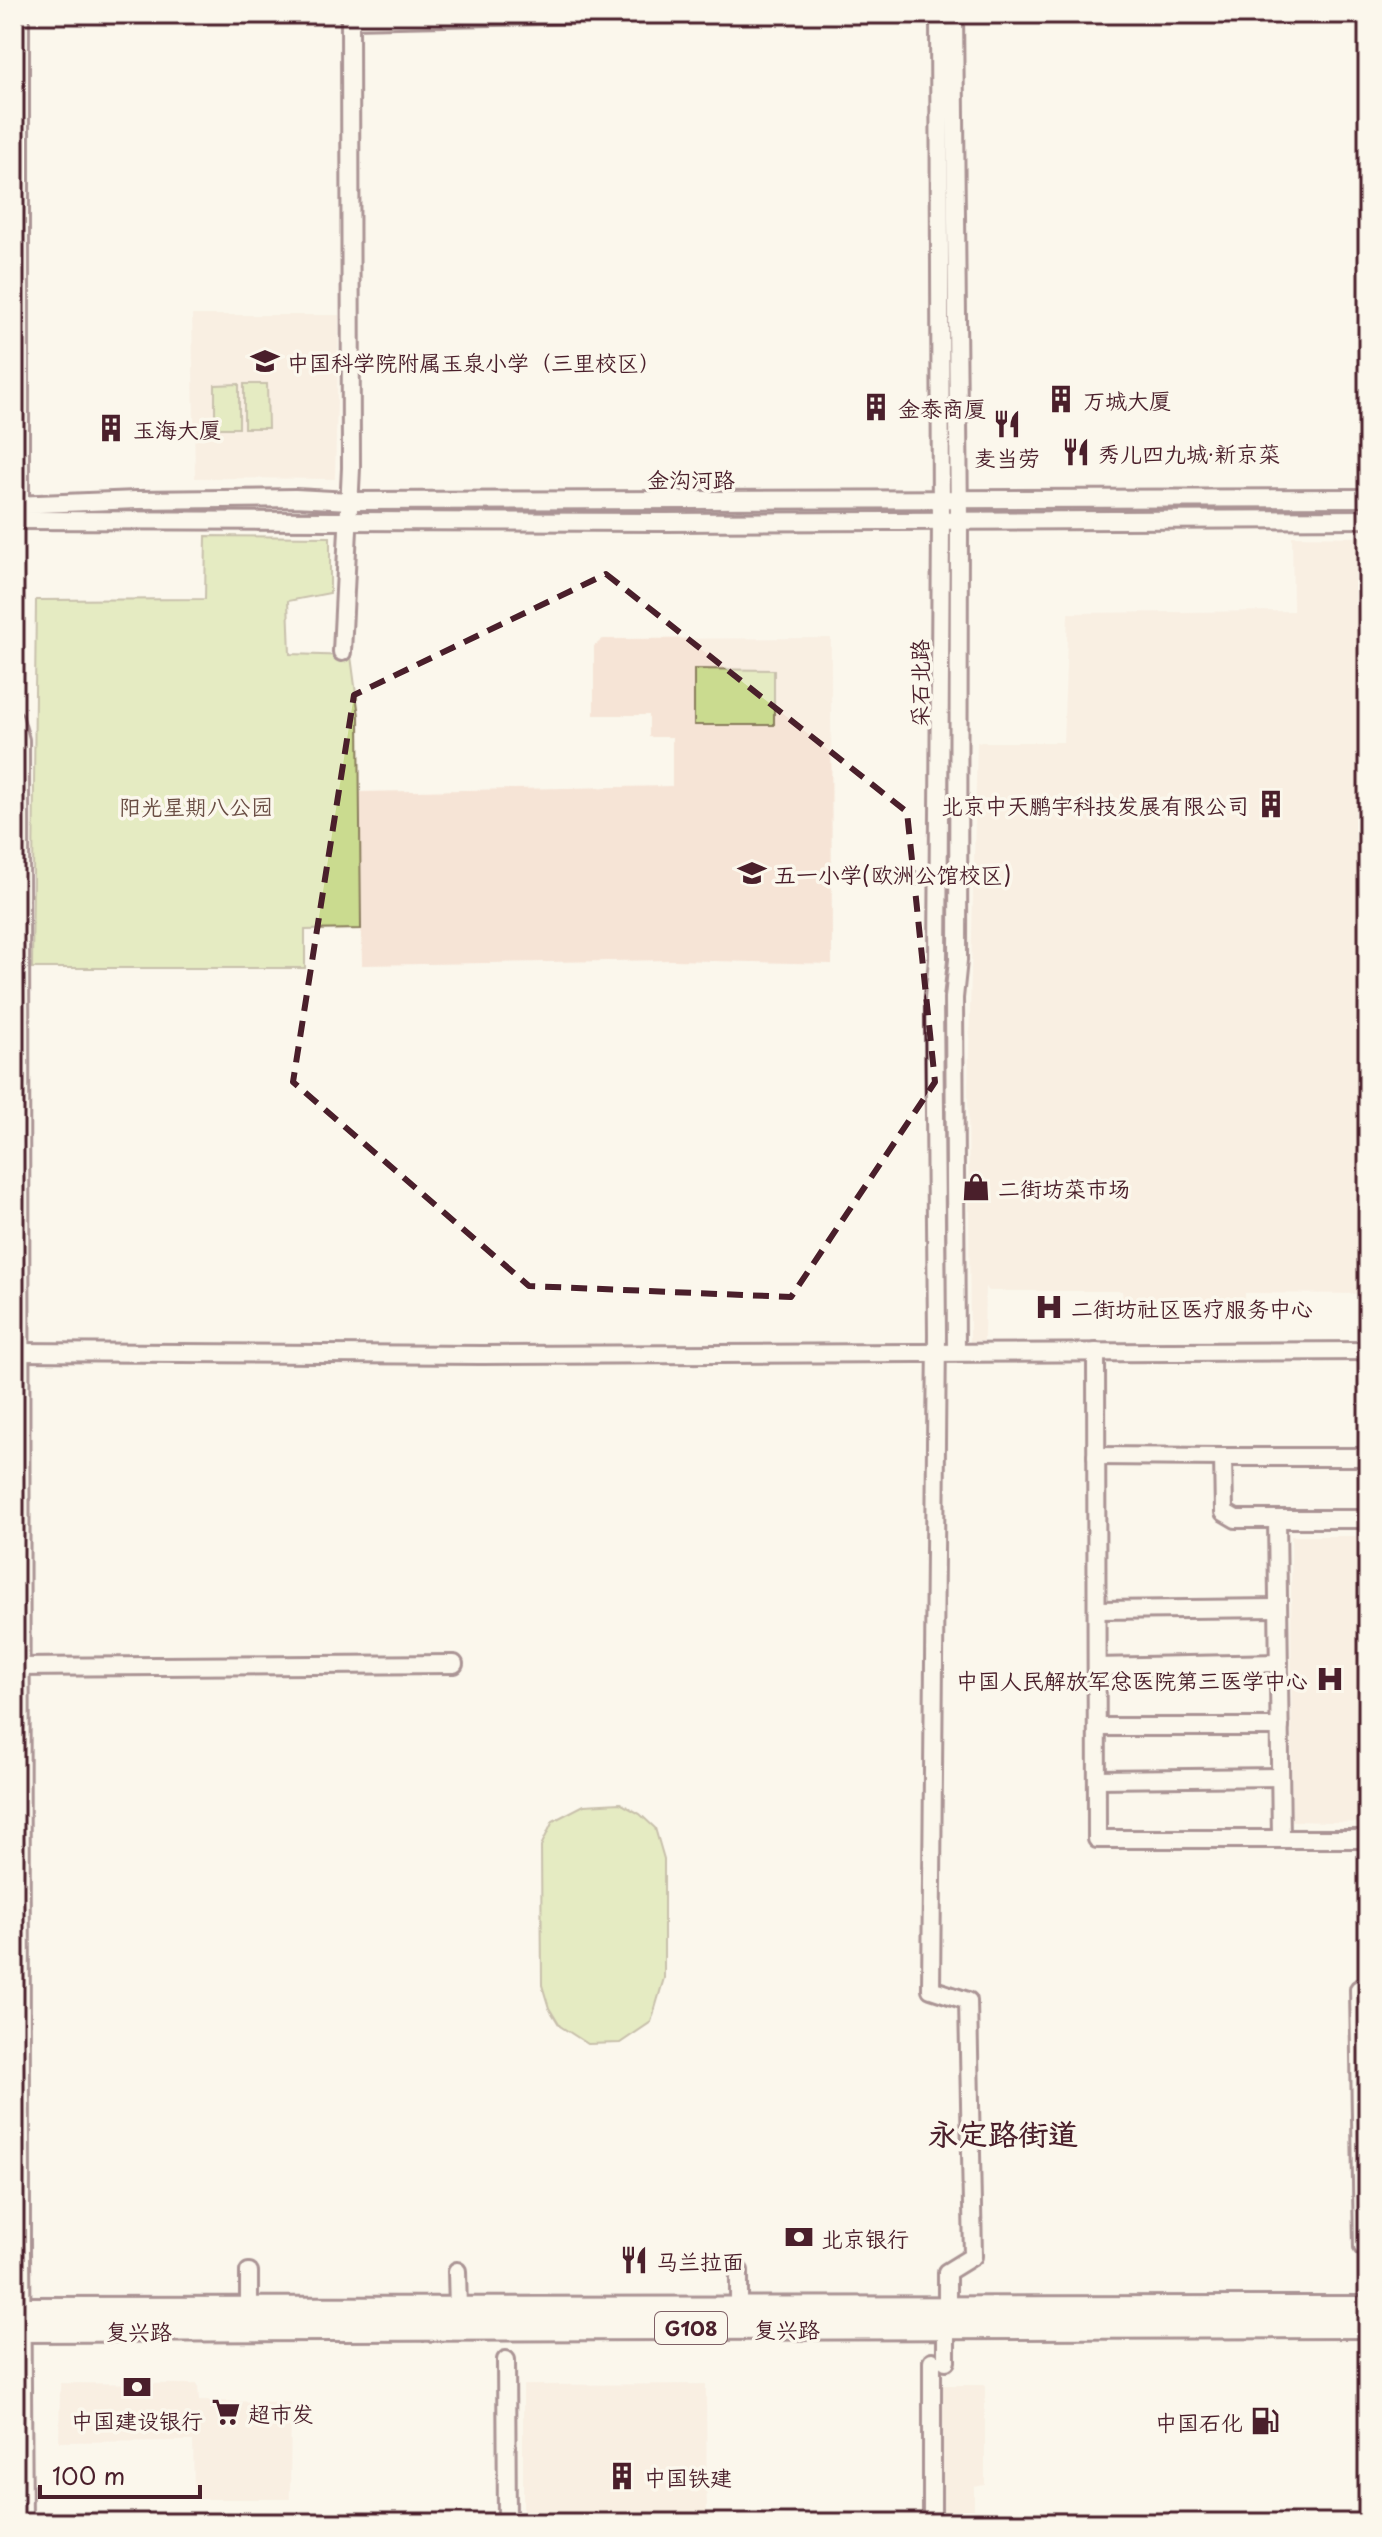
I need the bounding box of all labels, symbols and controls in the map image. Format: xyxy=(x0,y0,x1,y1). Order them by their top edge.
place label: 中国科学院附属玉泉小学（三里校区） xyxy=(287,345,661,378)
school or university icon: 中国科学院附属玉泉小学（三里校区） xyxy=(250,346,280,376)
place label: 万城大厦 xyxy=(1083,383,1171,416)
building icon: 万城大厦 xyxy=(1046,384,1076,414)
place label: 金泰商厦 xyxy=(898,391,986,424)
building icon: 金泰商厦 xyxy=(861,392,891,422)
restaurant icon: 麦当劳 xyxy=(992,409,1022,439)
place label: 玉海大厦 xyxy=(133,412,221,445)
building icon: 玉海大厦 xyxy=(96,413,126,443)
place label: 秀儿四九城·新京菜 xyxy=(1098,436,1280,469)
restaurant icon: 秀儿四九城·新京菜 xyxy=(1061,437,1091,467)
place label: 麦当劳 xyxy=(974,440,1040,473)
street label: 金沟河路 xyxy=(647,462,735,495)
street label: 采石北路 xyxy=(902,639,935,727)
place label: 北京中天鹏宇科技发展有限公司 xyxy=(941,788,1249,821)
park label: 阳光星期八公园 xyxy=(119,789,273,822)
building icon: 北京中天鹏宇科技发展有限公司 xyxy=(1256,789,1286,819)
place label: 五一小学(欧洲公馆校区) xyxy=(774,857,1011,890)
school or university icon: 五一小学(欧洲公馆校区) xyxy=(737,858,767,888)
place label: 二街坊菜市场 xyxy=(998,1171,1130,1204)
shop icon: 二街坊菜市场 xyxy=(961,1172,991,1202)
place label: 二街坊社区医疗服务中心 xyxy=(1071,1291,1313,1324)
hospital icon: 二街坊社区医疗服务中心 xyxy=(1034,1292,1064,1322)
place label: 中国人民解放军总医院第三医学中心 xyxy=(956,1663,1308,1696)
hospital icon: 中国人民解放军总医院第三医学中心 xyxy=(1315,1664,1345,1694)
district label: 永定路街道 xyxy=(928,2110,1078,2155)
place label: 北京银行 xyxy=(821,2221,909,2254)
bank icon: 北京银行 xyxy=(784,2222,814,2252)
place label: 马兰拉面 xyxy=(656,2244,744,2277)
restaurant icon: 马兰拉面 xyxy=(619,2245,649,2275)
road number: G108 xyxy=(655,2312,727,2344)
street label: 复兴路 xyxy=(754,2312,820,2345)
street label: 复兴路 xyxy=(106,2314,172,2347)
bank icon: 中国建设银行 xyxy=(122,2372,152,2402)
place label: 超市发 xyxy=(248,2396,314,2429)
supermarket icon: 超市发 xyxy=(211,2397,241,2427)
place label: 中国建设银行 xyxy=(71,2403,203,2436)
place label: 中国石化 xyxy=(1155,2405,1243,2438)
fuel station icon: 中国石化 xyxy=(1250,2406,1280,2436)
scale bar xyxy=(40,2449,200,2499)
text: 100 m xyxy=(52,2457,125,2493)
place label: 中国铁建 xyxy=(644,2460,732,2493)
building icon: 中国铁建 xyxy=(607,2461,637,2491)

